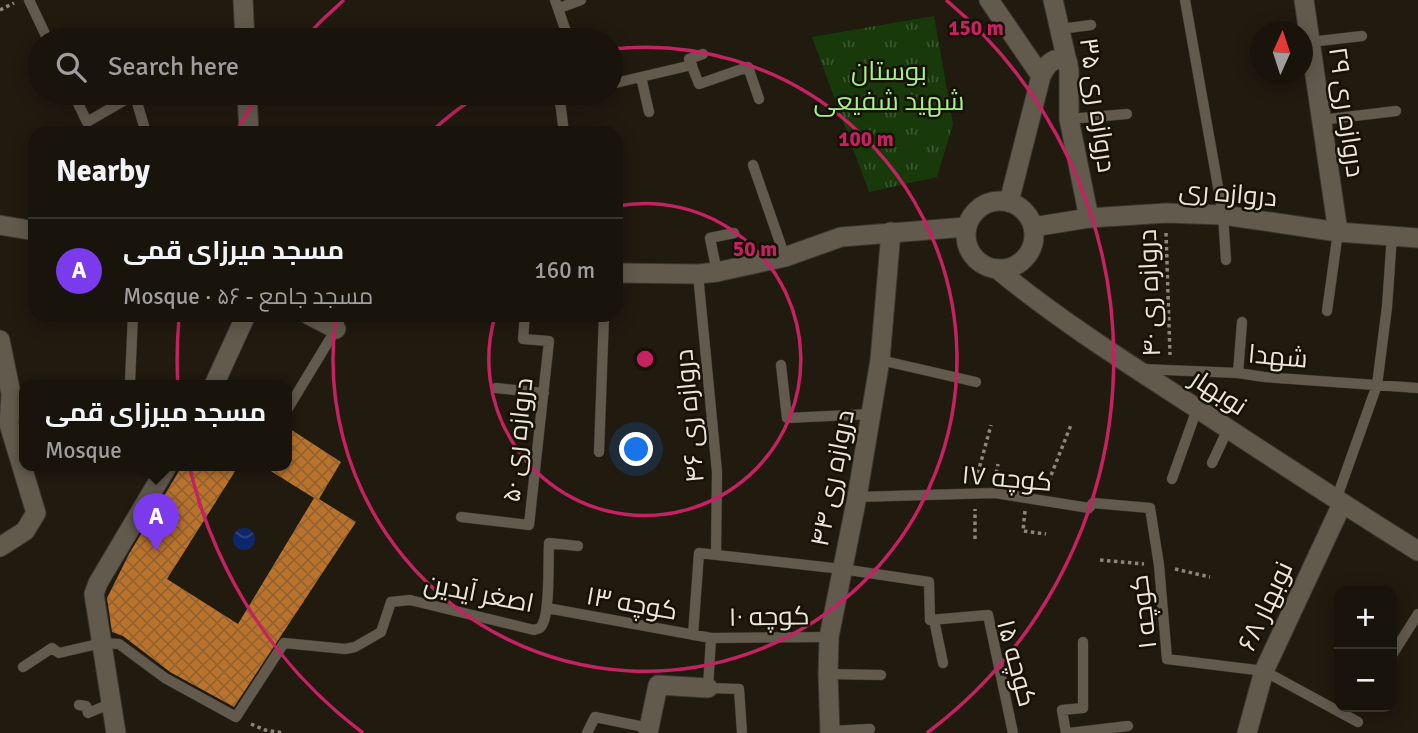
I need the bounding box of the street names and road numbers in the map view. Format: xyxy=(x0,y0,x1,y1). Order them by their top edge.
street label: دروازه ری ۳۵ xyxy=(1072,36,1122,175)
street label: دروازه ری ۲۹ xyxy=(1321,45,1371,179)
street label: دروازه ری xyxy=(1177,174,1278,214)
street label: دروازه ری ۴۰ xyxy=(1132,228,1168,357)
street label: شهدا xyxy=(1247,338,1309,376)
street label: دروازه ری ۴۶ xyxy=(668,348,712,484)
street label: نوبهار xyxy=(1183,362,1253,423)
street label: دروازه ری ۵۰ xyxy=(496,376,540,504)
street label: دروازه ری ۴۴ xyxy=(804,407,862,549)
street label: کوچه ۱۷ xyxy=(960,459,1054,499)
street label: نوبهار ۶۸ xyxy=(1231,557,1300,656)
street label: اصغر آیدین xyxy=(421,568,537,620)
street label: کوچه ۱ xyxy=(1124,573,1164,651)
street label: کوچه ۱۳ xyxy=(584,580,680,628)
street label: کوچه ۱۰ xyxy=(728,600,810,634)
street label: کوچه ۱۵ xyxy=(989,616,1043,710)

